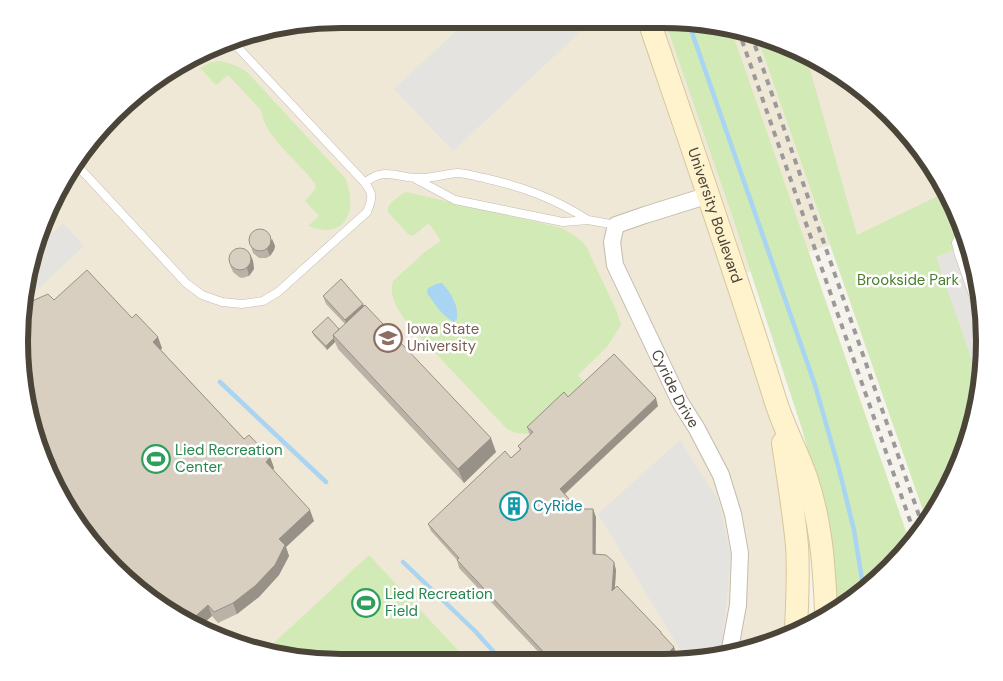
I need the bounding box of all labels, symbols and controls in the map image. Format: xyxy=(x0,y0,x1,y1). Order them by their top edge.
street label: University Boulevard xyxy=(683,145,747,286)
park label: Brookside Park xyxy=(857,270,959,290)
place label: Iowa State University xyxy=(407,319,479,356)
school or university icon: Iowa State University xyxy=(373,323,403,353)
street label: Cyride Drive xyxy=(647,346,704,432)
place label: Lied Recreation Center xyxy=(175,440,283,477)
sports icon: Lied Recreation Center xyxy=(141,444,171,474)
building icon: CyRide xyxy=(499,491,529,521)
place label: CyRide xyxy=(533,496,583,516)
place label: Lied Recreation Field xyxy=(385,584,493,621)
sports icon: Lied Recreation Field xyxy=(351,588,381,618)

